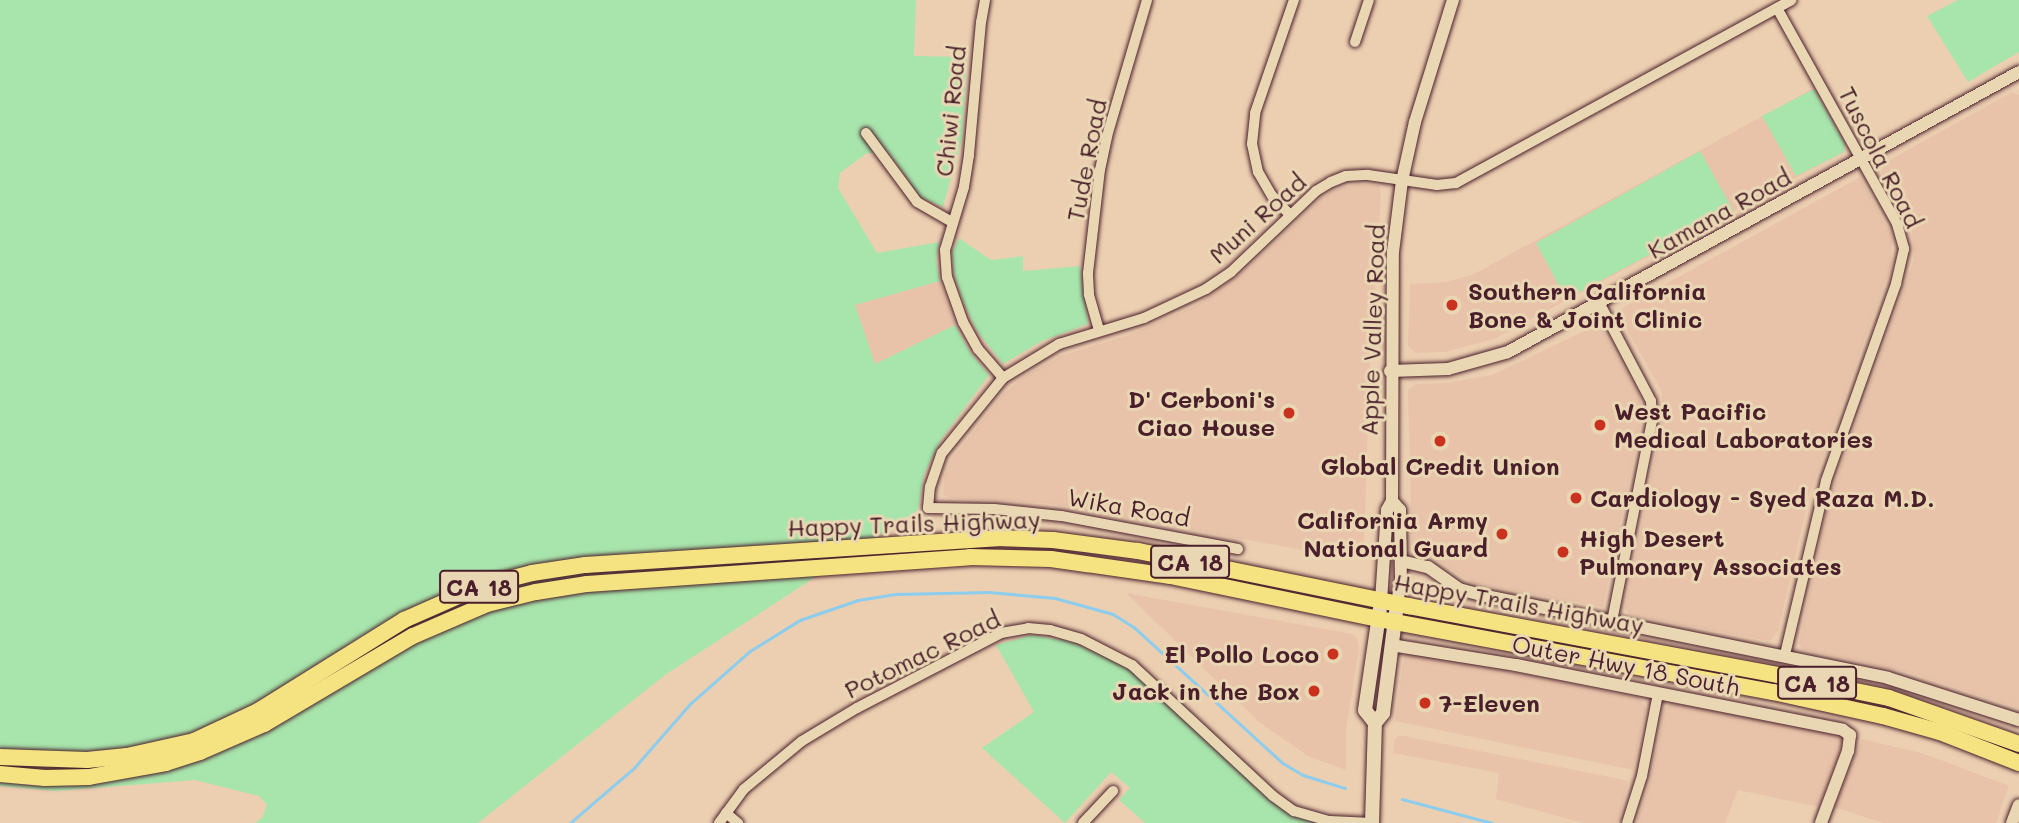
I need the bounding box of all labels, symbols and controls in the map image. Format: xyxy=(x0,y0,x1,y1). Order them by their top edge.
street label: Chiwi Road xyxy=(929,44,971,178)
street label: Tuscola Road xyxy=(1833,81,1929,233)
street label: Tude Road xyxy=(1060,96,1112,224)
street label: Kamana Road xyxy=(1642,162,1796,264)
street label: Muni Road xyxy=(1203,167,1311,269)
street label: Apple Valley Road xyxy=(1354,224,1390,436)
place label: Southern California Bone & Joint Clinic xyxy=(1468,277,1706,333)
marker: Southern California Bone & Joint Clinic xyxy=(1442,295,1462,315)
place label: D' Cerboni's Ciao House xyxy=(1128,385,1275,441)
place label: West Pacific Medical Laboratories xyxy=(1614,397,1873,453)
marker: D' Cerboni's Ciao House xyxy=(1281,405,1297,421)
marker: West Pacific Medical Laboratories xyxy=(1592,417,1608,433)
marker: Global Credit Union xyxy=(1432,433,1448,449)
place label: Global Credit Union xyxy=(1321,452,1559,480)
street label: Wika Road xyxy=(1066,482,1192,532)
place label: Cardiology - Syed Raza M.D. xyxy=(1590,484,1935,512)
marker: Cardiology - Syed Raza M.D. xyxy=(1568,490,1584,506)
street label: Happy Trails Highway xyxy=(787,504,1041,542)
place label: California Army National Guard xyxy=(1297,506,1488,562)
place label: High Desert Pulmonary Associates xyxy=(1579,524,1842,580)
marker: California Army National Guard xyxy=(1494,526,1510,542)
road number: CA 18 xyxy=(1150,542,1230,582)
marker: High Desert Pulmonary Associates xyxy=(1553,542,1573,562)
street label: Happy Trails Highway xyxy=(1392,567,1646,639)
road number: CA 18 xyxy=(439,568,519,607)
street label: Potomac Road xyxy=(840,604,1004,704)
street label: Outer Hwy 18 South xyxy=(1510,629,1742,701)
place label: El Pollo Loco xyxy=(1164,640,1319,668)
marker: El Pollo Loco xyxy=(1325,646,1341,662)
road number: CA 18 xyxy=(1777,664,1857,702)
place label: Jack in the Box xyxy=(1112,677,1300,705)
marker: Jack in the Box xyxy=(1306,683,1322,699)
place label: 7-Eleven xyxy=(1439,689,1540,717)
marker: 7-Eleven xyxy=(1417,695,1433,711)

